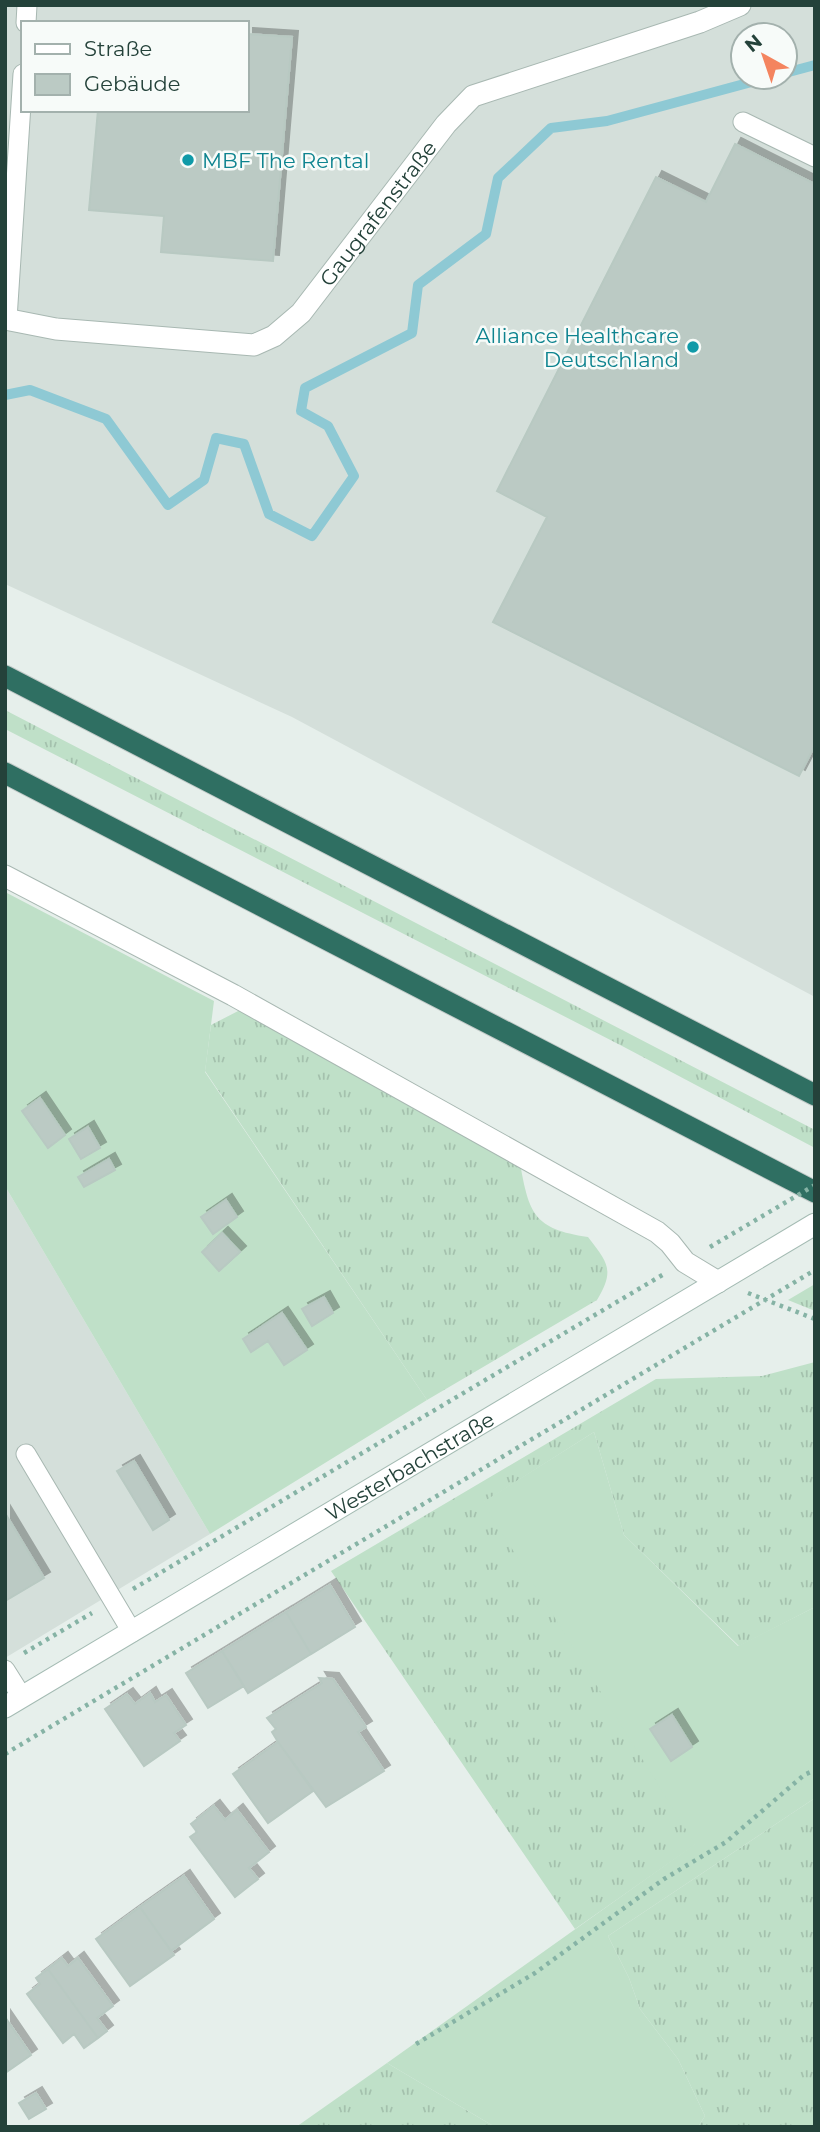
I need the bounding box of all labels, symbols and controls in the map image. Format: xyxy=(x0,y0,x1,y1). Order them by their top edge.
legend xyxy=(21,21,248,112)
north arrow xyxy=(729,21,799,91)
text: N xyxy=(740,30,767,57)
text: Straße xyxy=(84,36,152,61)
text: Gebäude xyxy=(84,71,181,96)
street label: Gaugrafenstraße xyxy=(314,135,441,291)
place label: MBF The Rental xyxy=(202,148,369,173)
marker: MBF The Rental xyxy=(180,152,196,168)
place label: Alliance Healthcare Deutschland xyxy=(476,323,679,372)
marker: Alliance Healthcare Deutschland xyxy=(685,339,701,355)
street label: Westerbachstraße xyxy=(321,1406,498,1526)

